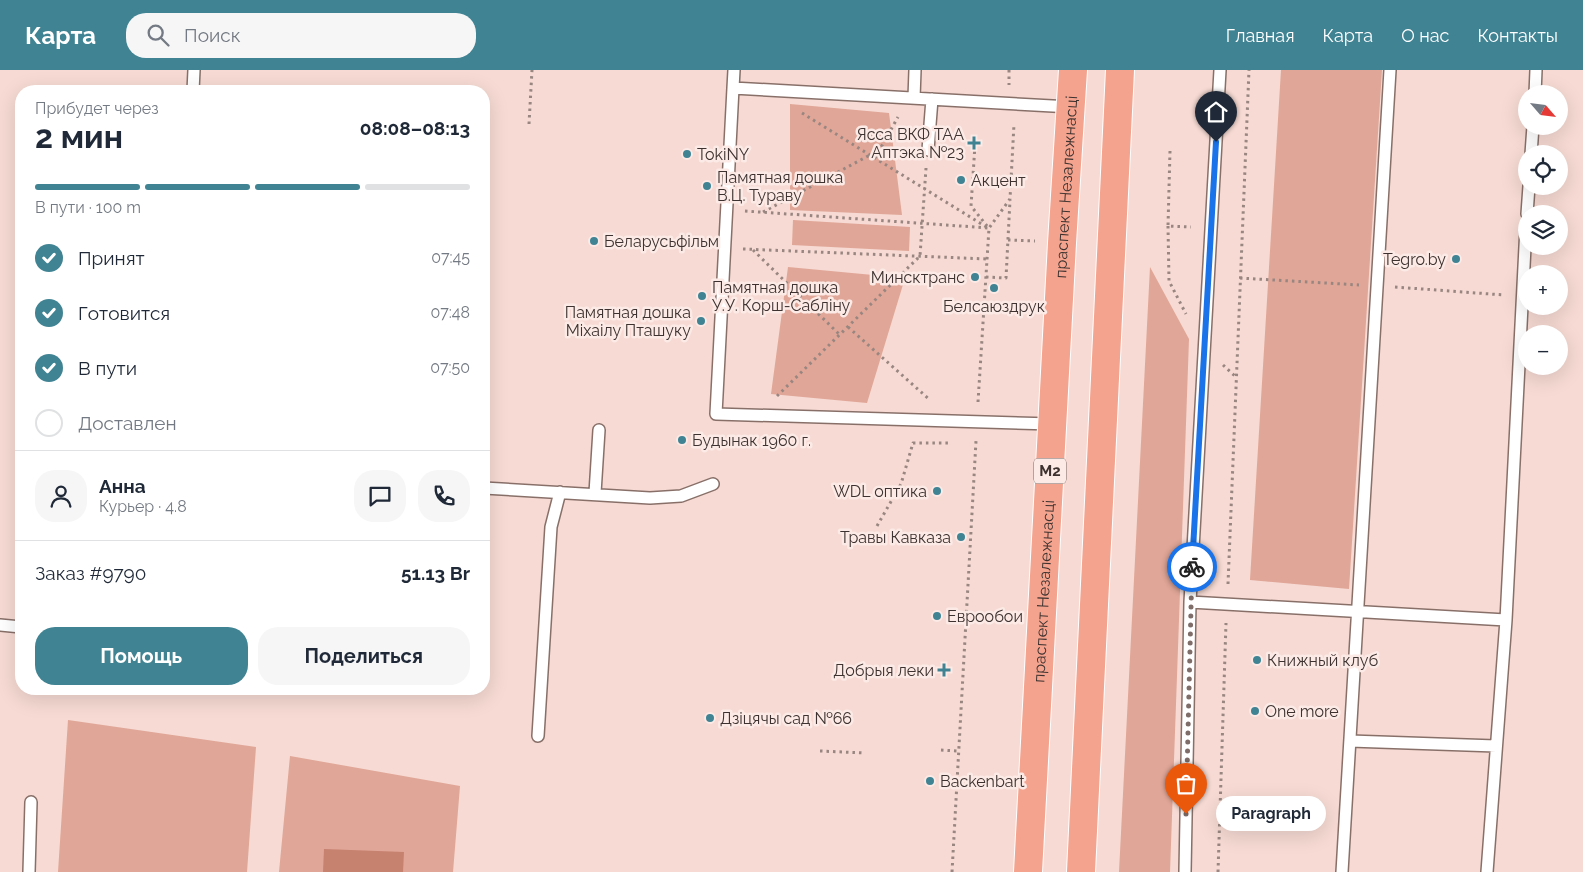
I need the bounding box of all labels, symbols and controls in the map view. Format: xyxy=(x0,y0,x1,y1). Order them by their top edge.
search box xyxy=(126,13,476,58)
text: Карта xyxy=(25,21,96,50)
icon: search xyxy=(144,21,172,49)
text: Поиск xyxy=(184,24,241,46)
text: Главная xyxy=(1226,25,1294,46)
text: Карта xyxy=(1322,25,1373,46)
text: О нас xyxy=(1401,25,1449,46)
text: Контакты xyxy=(1477,25,1558,46)
north arrow xyxy=(1518,85,1568,135)
map controls xyxy=(1518,85,1568,375)
pin xyxy=(1195,91,1237,142)
street label: праспект Незалежнасці xyxy=(1051,95,1081,279)
icon: home xyxy=(1202,98,1230,126)
text: Прибудет через xyxy=(35,99,159,118)
text: 08:08–08:13 xyxy=(360,117,470,139)
text: 2 мин xyxy=(35,118,123,155)
place label: Ясса ВКФ ТАА Аптэка №23 xyxy=(856,125,964,162)
marker: Ясса ВКФ ТАА Аптэка №23 xyxy=(968,137,980,149)
place label: TokiNY xyxy=(697,145,750,164)
button: locate xyxy=(1518,145,1568,195)
marker: TokiNY xyxy=(681,148,693,160)
place label: Памятная дошка В.Ц. Тураву xyxy=(717,168,843,205)
place label: Акцент xyxy=(971,171,1026,190)
marker: Акцент xyxy=(955,174,967,186)
marker: Памятная дошка В.Ц. Тураву xyxy=(701,180,713,192)
text: В пути · 100 m xyxy=(35,198,141,217)
button: layers xyxy=(1518,205,1568,255)
place label: Беларусьфільм xyxy=(604,232,719,251)
marker: Беларусьфільм xyxy=(588,235,600,247)
icon: check xyxy=(35,244,63,272)
text: Принят xyxy=(78,247,145,269)
text: 07:45 xyxy=(431,248,470,267)
place label: Tegro.by xyxy=(1383,250,1446,269)
marker: Tegro.by xyxy=(1450,253,1462,265)
button: + xyxy=(1518,265,1568,315)
place label: Минсктранс xyxy=(871,268,965,287)
marker: Минсктранс xyxy=(969,271,981,283)
place label: Памятная дошка У.У. Корш-Сабліну xyxy=(712,278,851,315)
marker: Белсаюздрук xyxy=(988,282,1000,294)
marker: Памятная дошка У.У. Корш-Сабліну xyxy=(696,290,708,302)
place label: Белсаюздрук xyxy=(943,297,1045,316)
icon: check xyxy=(35,299,63,327)
text: Готовится xyxy=(78,302,170,324)
text: 07:48 xyxy=(431,303,470,322)
place label: Памятная дошка Міхаілу Пташуку xyxy=(565,303,691,340)
marker: Памятная дошка Міхаілу Пташуку xyxy=(695,315,707,327)
button: − xyxy=(1518,325,1568,375)
icon: check xyxy=(35,354,63,382)
text: В пути xyxy=(78,357,137,379)
text: 07:50 xyxy=(430,358,470,377)
text: Доставлен xyxy=(78,412,177,434)
place label: Будынак 1960 г. xyxy=(692,431,811,450)
marker: Будынак 1960 г. xyxy=(676,434,688,446)
road number: М2 xyxy=(1034,458,1066,484)
button: person xyxy=(35,470,87,522)
button: chat xyxy=(354,470,406,522)
button: phone xyxy=(418,470,470,522)
text: Анна xyxy=(99,475,146,497)
place label: WDL оптика xyxy=(833,482,927,501)
marker: WDL оптика xyxy=(931,485,943,497)
text: Курьер · 4.8 xyxy=(99,497,187,516)
street label: праспект Незалежнасці xyxy=(1029,500,1058,683)
place label: Травы Кавказа xyxy=(840,528,951,547)
marker: Травы Кавказа xyxy=(955,531,967,543)
courier xyxy=(1167,542,1217,592)
icon: bike xyxy=(1178,553,1206,581)
text: Заказ #9790 xyxy=(35,562,146,584)
text: 51.13 Br xyxy=(401,562,470,584)
place label: Еврообои xyxy=(947,607,1023,626)
marker: Еврообои xyxy=(931,610,943,622)
button: Помощь xyxy=(35,627,248,685)
button: Поделиться xyxy=(258,627,470,685)
place label: Книжный клуб xyxy=(1267,651,1378,670)
marker: Книжный клуб xyxy=(1251,654,1263,666)
place label: Добрыя леки xyxy=(833,661,934,680)
marker: Добрыя леки xyxy=(938,664,950,676)
place label: One more xyxy=(1265,702,1339,721)
marker: One more xyxy=(1249,705,1261,717)
place label: Дзіцячы сад №66 xyxy=(720,709,852,728)
marker: Дзіцячы сад №66 xyxy=(704,712,716,724)
pin xyxy=(1165,763,1207,814)
icon: bag xyxy=(1172,770,1200,798)
place label: Backenbart xyxy=(940,772,1025,791)
marker: Backenbart xyxy=(924,775,936,787)
callout: Paragraph xyxy=(1216,796,1326,832)
text: Paragraph xyxy=(1231,804,1311,823)

